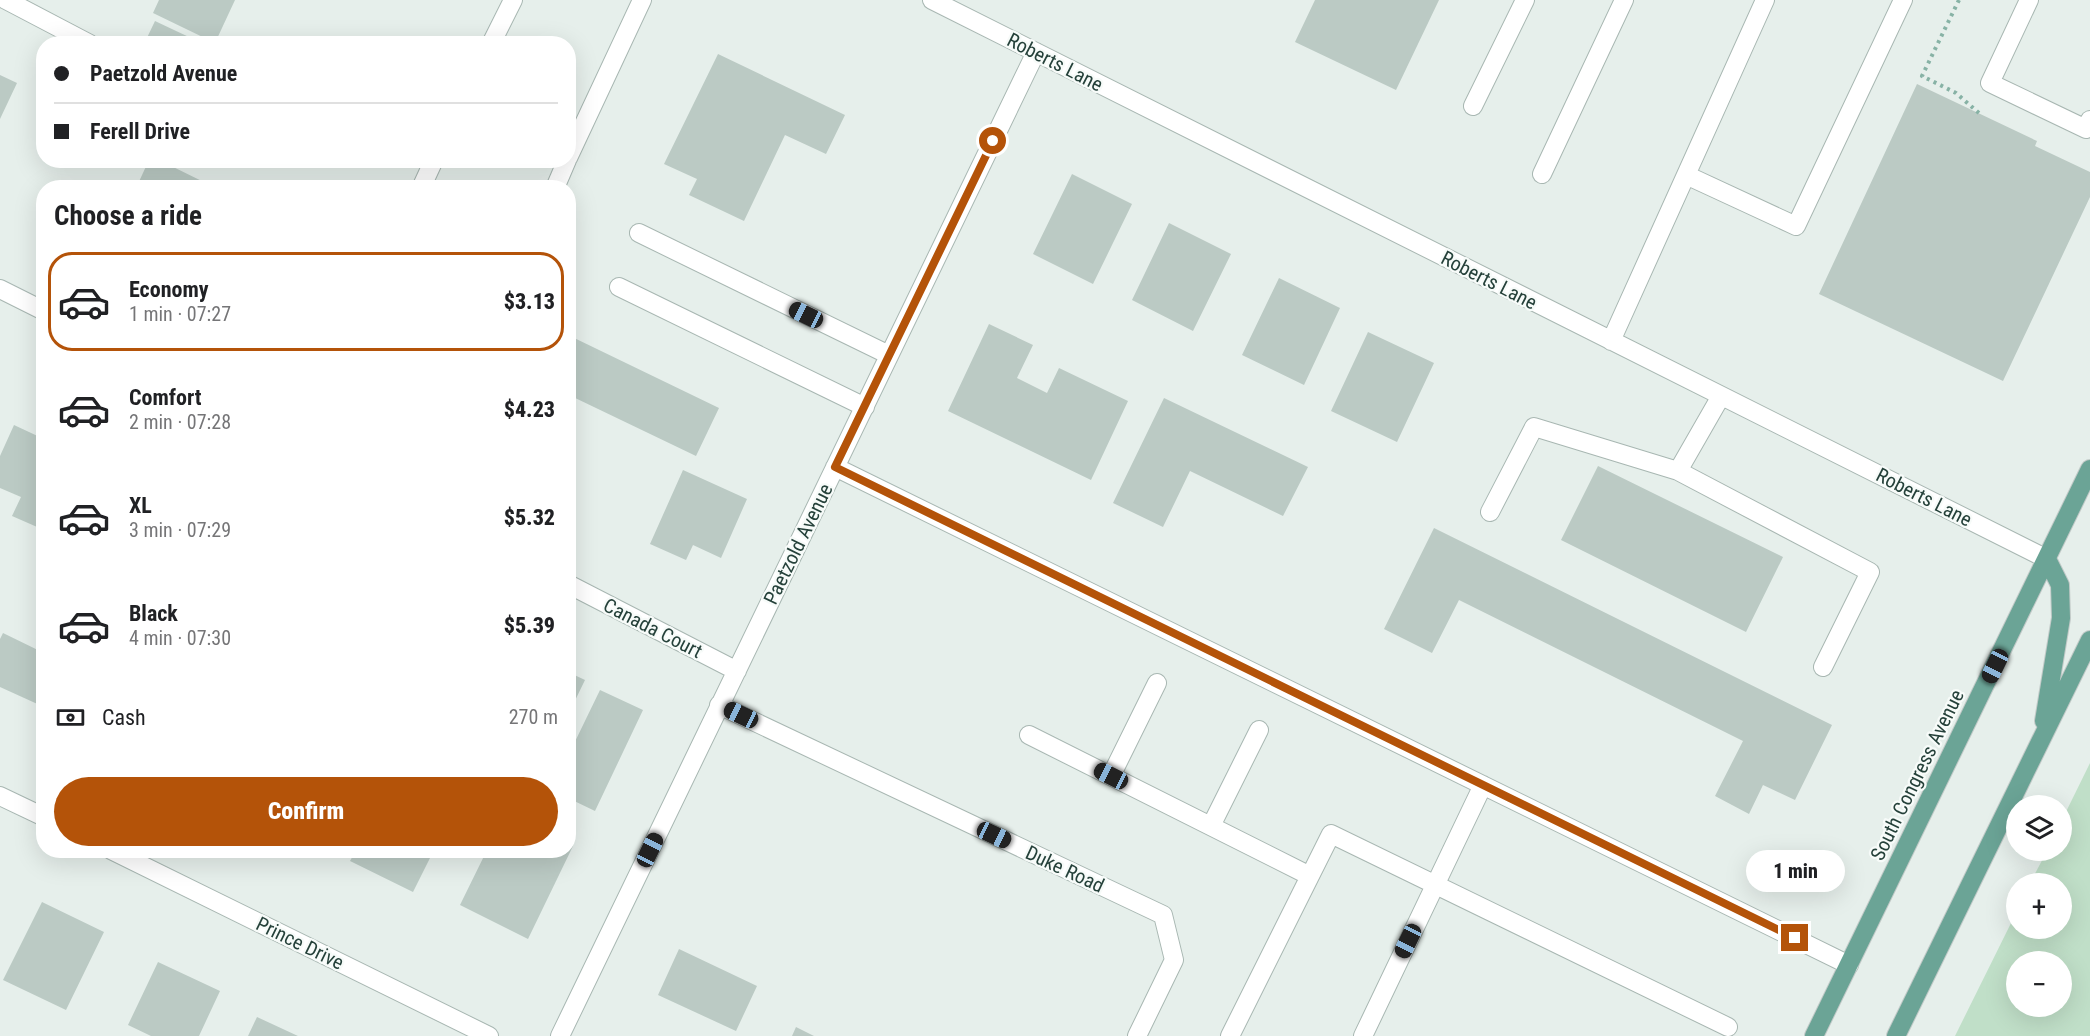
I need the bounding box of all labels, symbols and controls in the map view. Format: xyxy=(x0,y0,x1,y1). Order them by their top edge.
street label: Roberts Lane xyxy=(1003,28,1107,96)
text: Paetzold Avenue xyxy=(90,61,237,86)
text: Ferell Drive xyxy=(90,119,190,144)
route start xyxy=(979,127,1006,154)
text: Choose a ride xyxy=(54,200,202,232)
street label: Roberts Lane xyxy=(1437,246,1541,314)
icon: car xyxy=(57,275,111,329)
text: Economy xyxy=(129,277,209,302)
text: $3.13 xyxy=(504,289,555,314)
car xyxy=(786,299,826,331)
text: 1 min · 07:27 xyxy=(129,302,231,326)
icon: car xyxy=(57,383,111,437)
text: Comfort xyxy=(129,385,202,410)
text: $4.23 xyxy=(504,397,555,422)
text: 2 min · 07:28 xyxy=(129,410,231,434)
street label: Roberts Lane xyxy=(1872,463,1976,531)
street label: Paetzold Avenue xyxy=(758,480,838,608)
icon: car xyxy=(57,491,111,545)
text: XL xyxy=(129,493,152,518)
text: $5.32 xyxy=(504,505,555,530)
text: 3 min · 07:29 xyxy=(129,518,231,542)
street label: Canada Court xyxy=(600,593,707,663)
icon: car xyxy=(57,599,111,653)
text: Black xyxy=(129,601,178,626)
text: $5.39 xyxy=(504,613,555,638)
text: 4 min · 07:30 xyxy=(129,626,231,650)
car xyxy=(1979,646,2011,686)
street label: South Congress Avenue xyxy=(1865,686,1969,864)
car xyxy=(721,699,761,731)
icon: cash xyxy=(54,701,87,734)
text: Cash xyxy=(102,705,146,730)
text: 270 m xyxy=(509,705,558,729)
car xyxy=(1091,760,1131,792)
button: Confirm xyxy=(54,777,558,846)
map controls xyxy=(2006,795,2072,1017)
button: layers xyxy=(2006,795,2072,861)
car xyxy=(974,819,1014,851)
car xyxy=(634,830,666,870)
street label: Duke Road xyxy=(1022,840,1108,898)
callout: 1 min xyxy=(1746,851,1844,893)
text: 1 min xyxy=(1773,859,1818,883)
button: + xyxy=(2006,873,2072,939)
street label: Prince Drive xyxy=(252,911,348,975)
car xyxy=(1392,921,1424,961)
route end xyxy=(1781,924,1808,951)
button: − xyxy=(2006,951,2072,1017)

